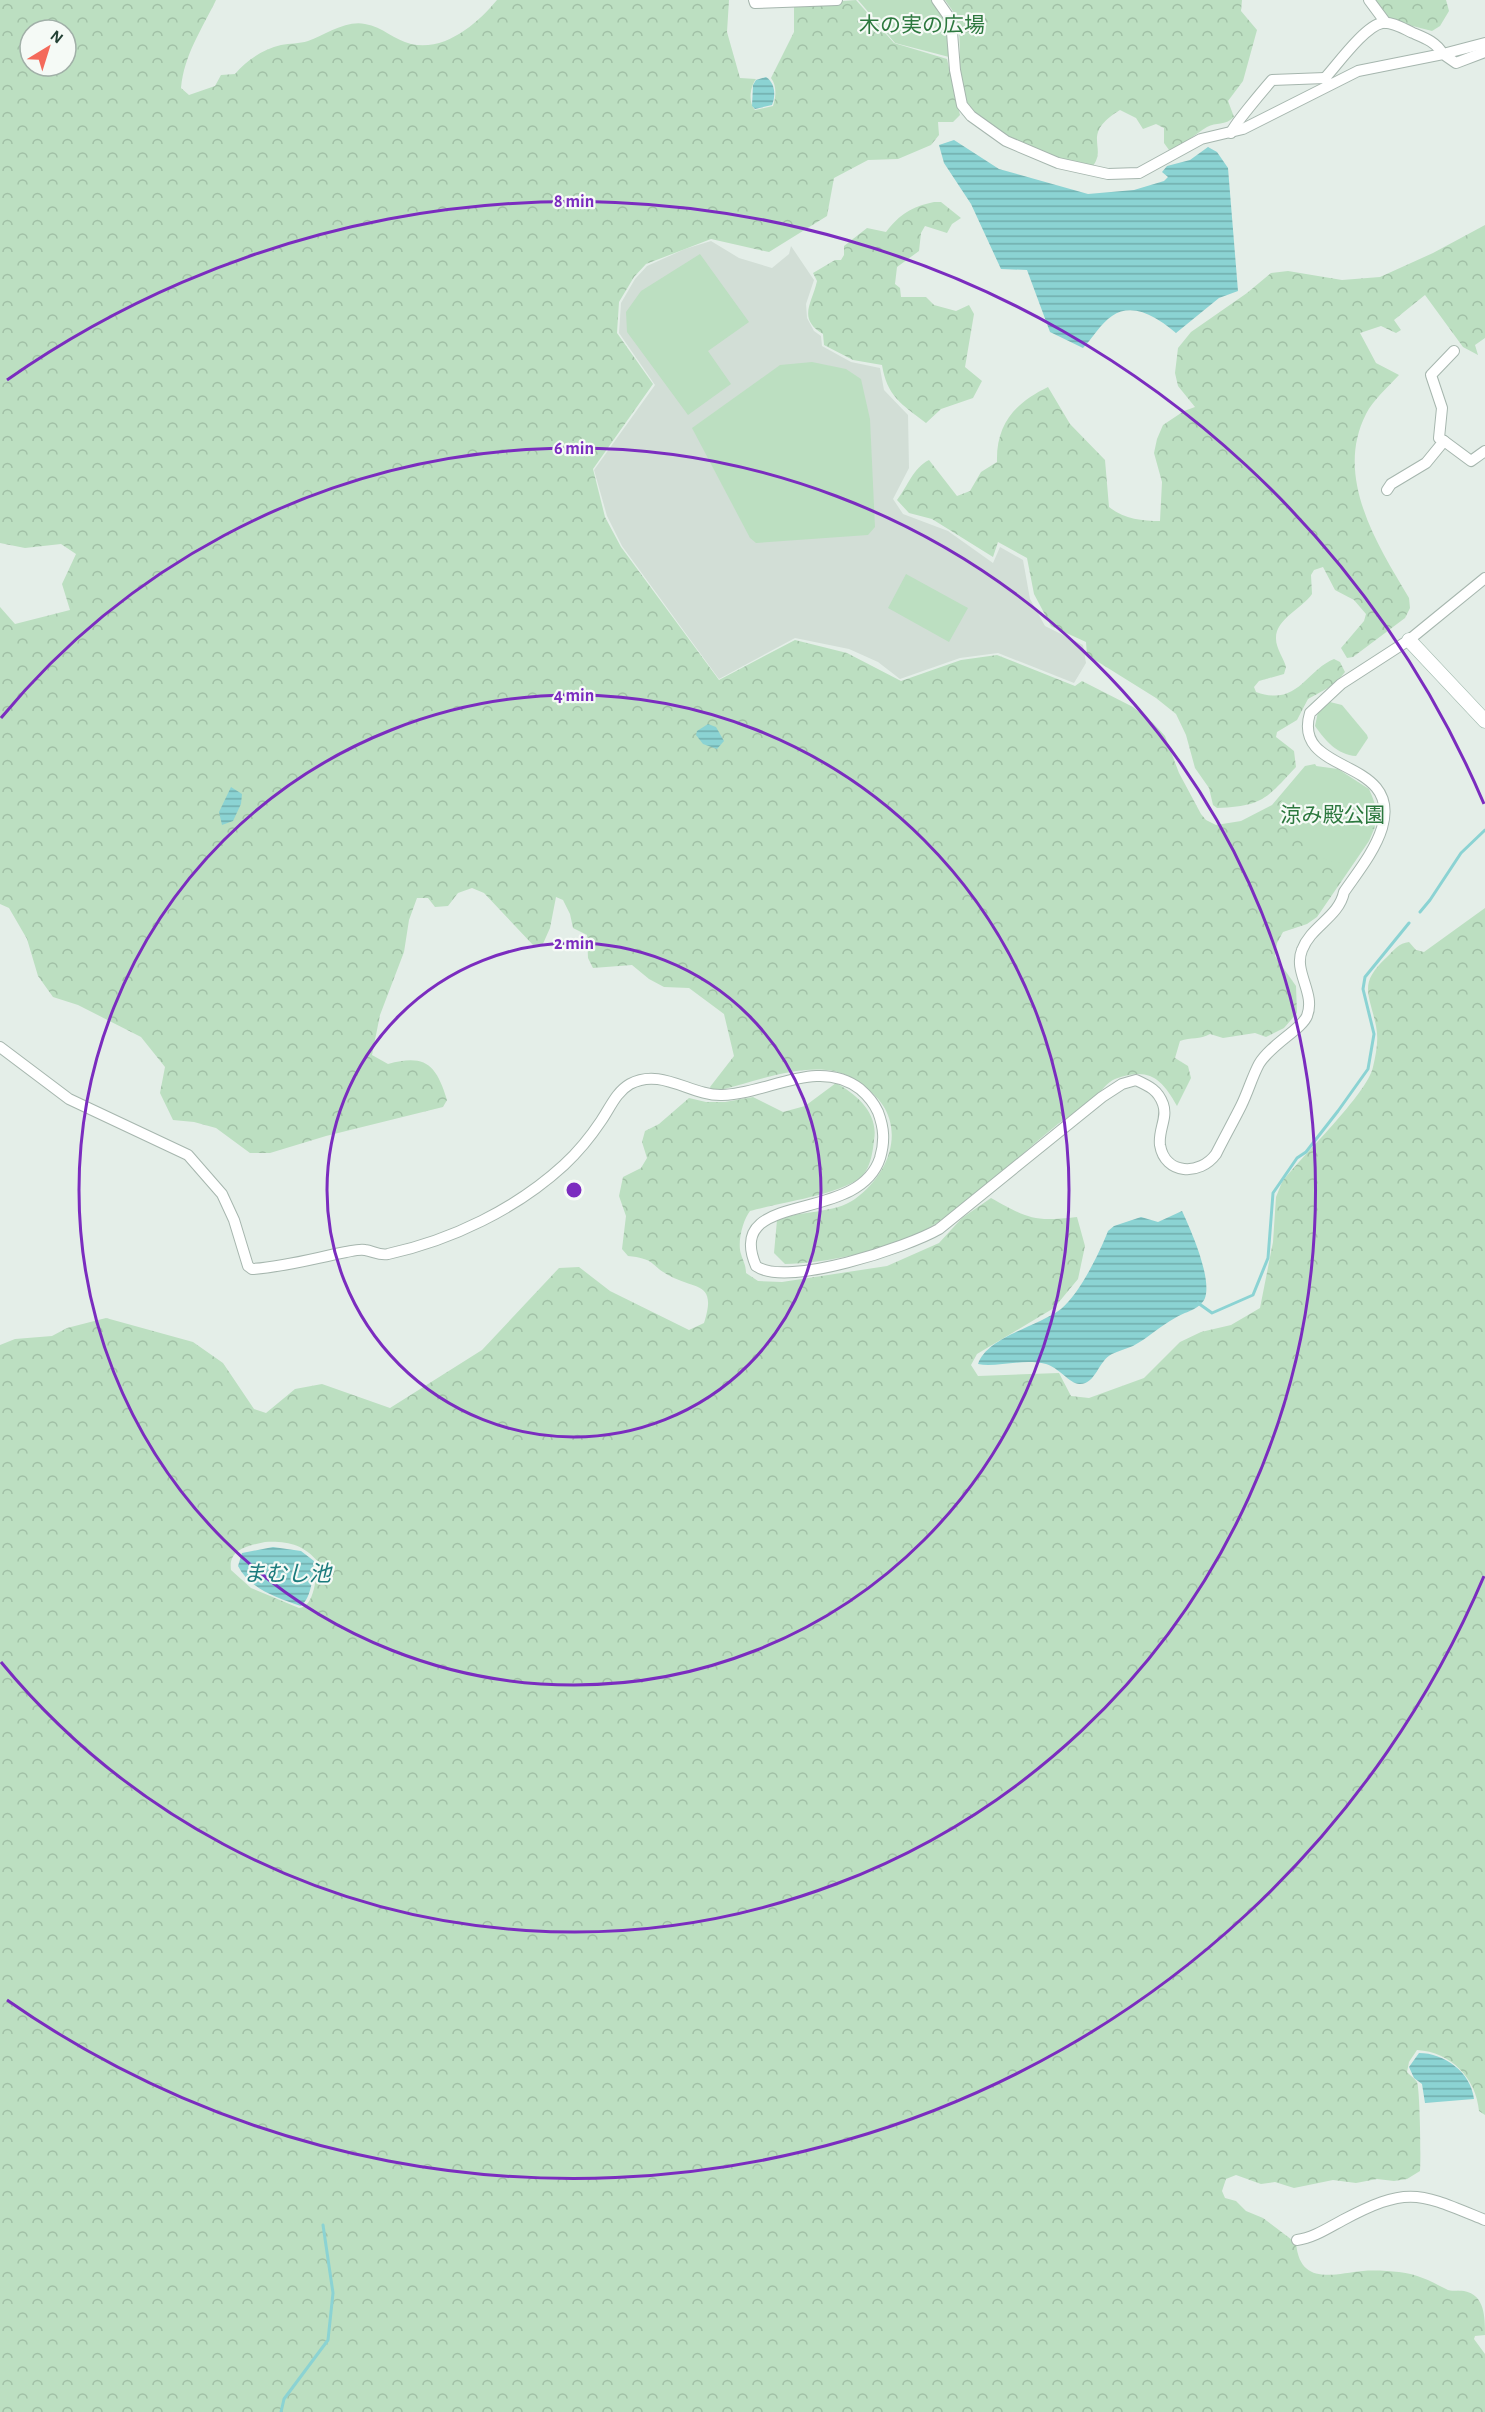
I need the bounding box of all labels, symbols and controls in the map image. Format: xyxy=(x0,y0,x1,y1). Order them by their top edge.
park label: 木の実の広場 xyxy=(859,14,985,36)
north arrow xyxy=(18,18,78,78)
text: N xyxy=(47,27,66,47)
text: 8 min xyxy=(554,193,594,211)
text: 6 min xyxy=(554,440,594,458)
text: 4 min xyxy=(554,687,594,705)
park label: 涼み殿公園 xyxy=(1281,804,1386,826)
text: 2 min xyxy=(554,935,594,953)
centre of rings xyxy=(564,1180,584,1200)
water label: まむし池 xyxy=(243,1562,333,1585)

